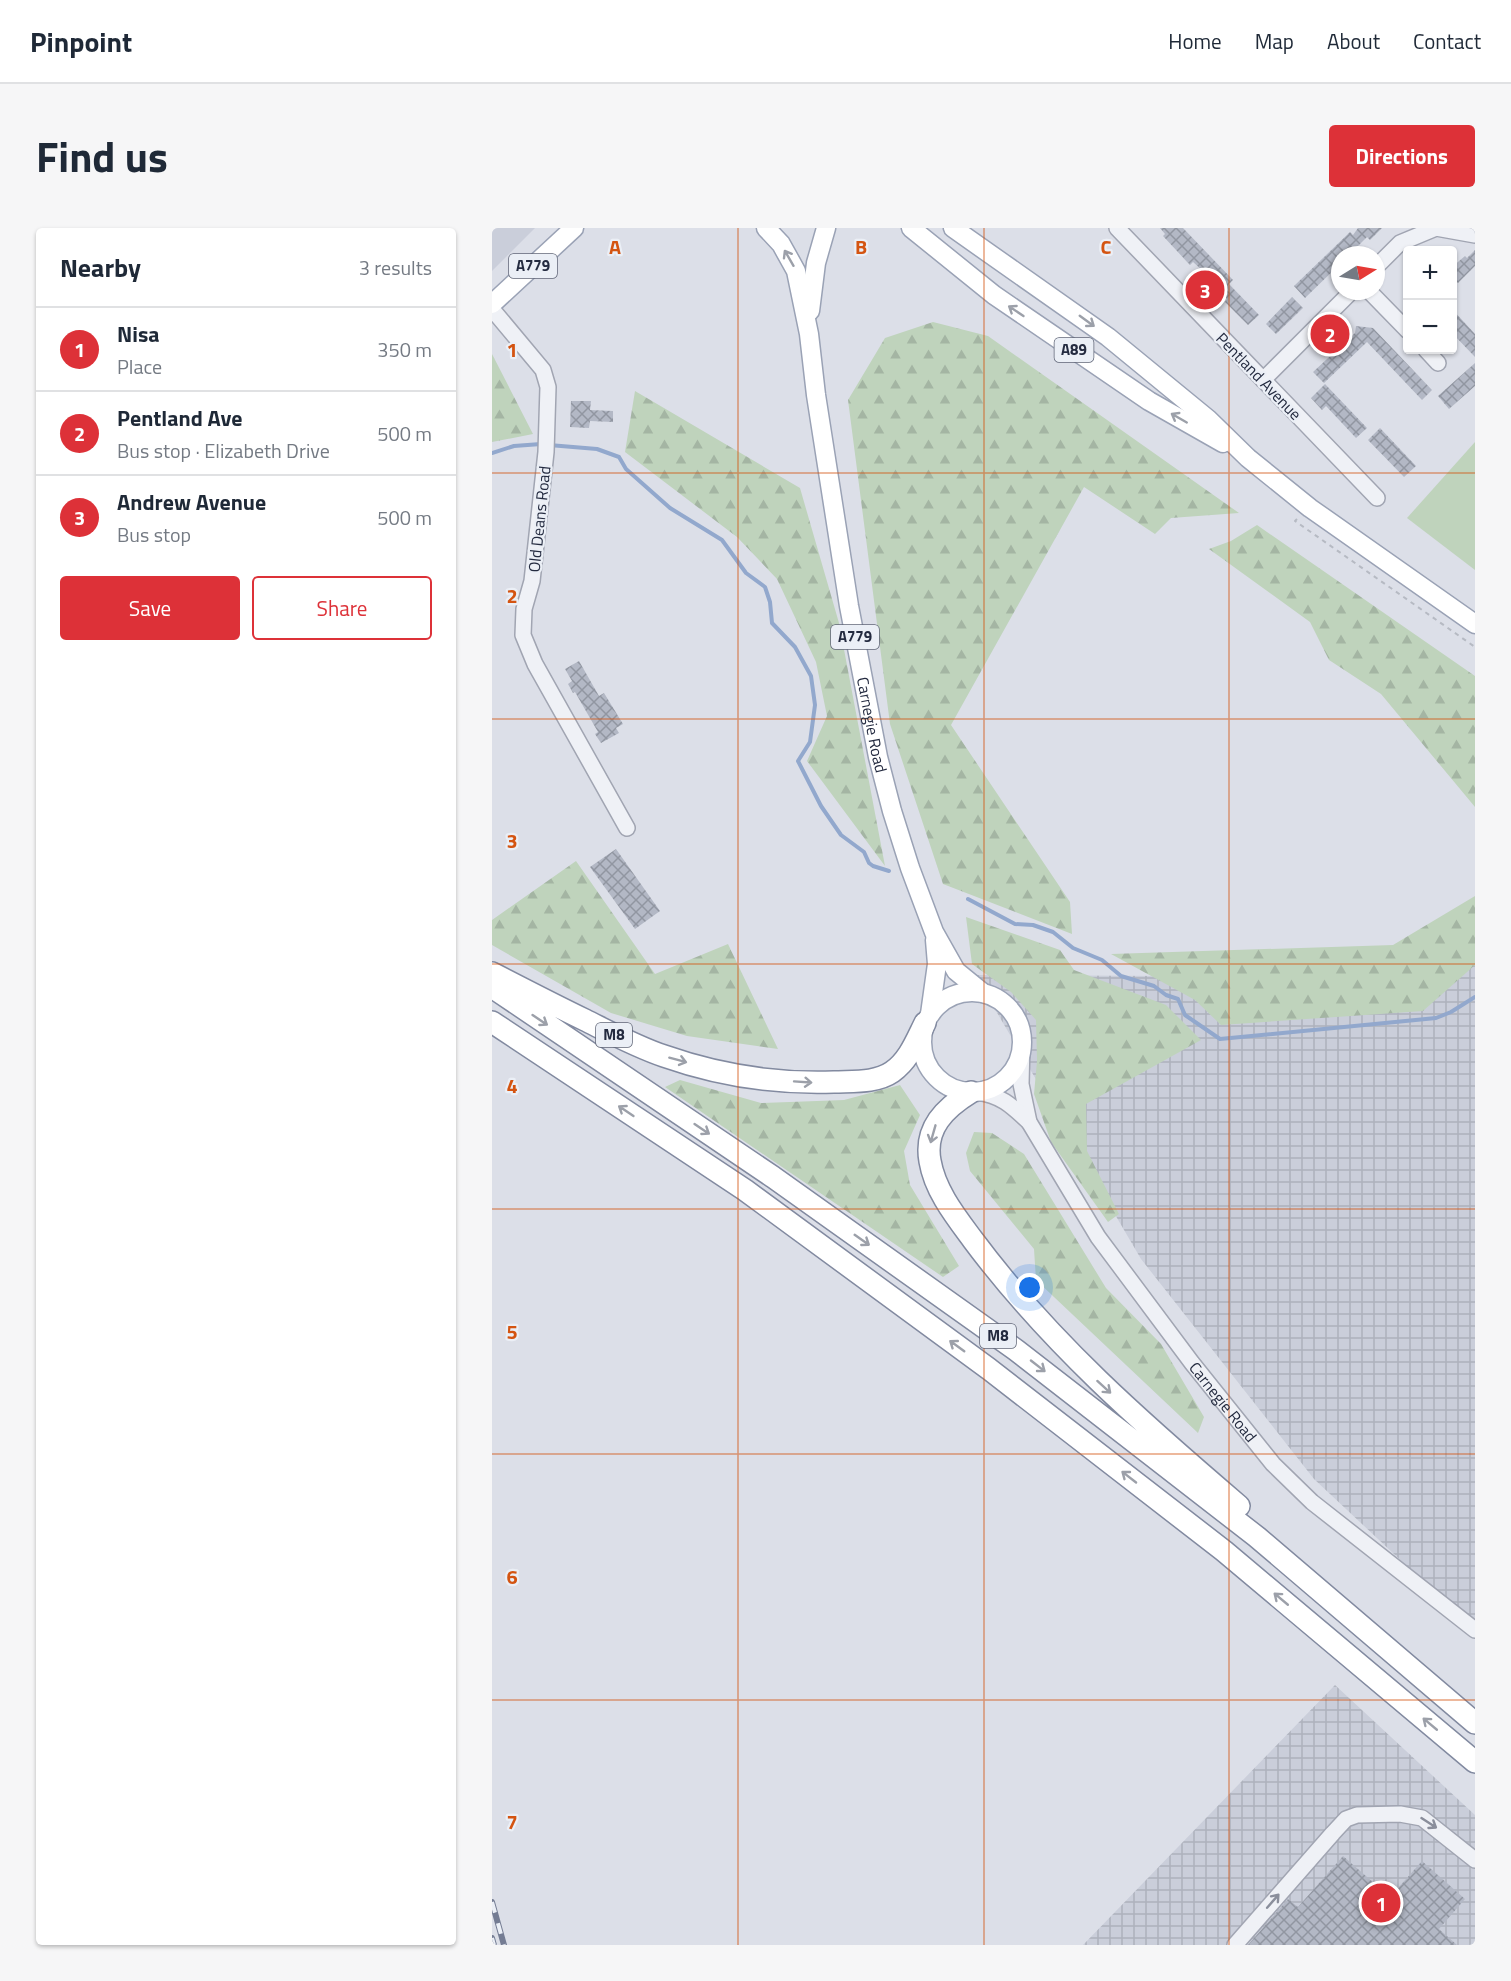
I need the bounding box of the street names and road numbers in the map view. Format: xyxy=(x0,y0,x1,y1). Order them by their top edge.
road number: A779 xyxy=(509,254,557,278)
street label: Pentland Avenue xyxy=(1211,327,1307,425)
road number: A89 xyxy=(1054,338,1094,362)
street label: Old Deans Road xyxy=(521,465,557,573)
road number: A779 xyxy=(831,625,879,649)
street label: Carnegie Road xyxy=(851,675,894,775)
road number: M8 xyxy=(596,1023,632,1047)
road number: M8 xyxy=(980,1324,1016,1348)
street label: Carnegie Road xyxy=(1183,1357,1263,1447)

